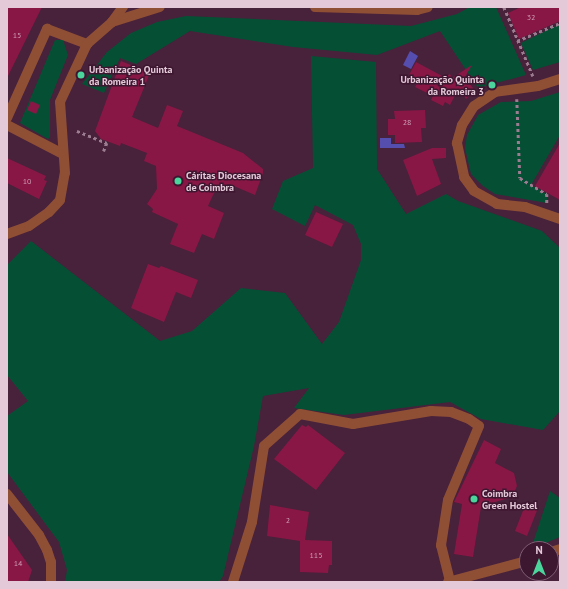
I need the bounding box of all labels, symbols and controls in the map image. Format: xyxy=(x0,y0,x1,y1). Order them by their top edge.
house number: 32 xyxy=(527,13,535,23)
house number: 15 xyxy=(13,31,21,41)
place label: Urbanização Quinta da Romeira 1 xyxy=(89,63,173,86)
marker: Urbanização Quinta da Romeira 1 xyxy=(76,70,86,80)
place label: Urbanização Quinta da Romeira 3 xyxy=(400,73,484,96)
marker: Urbanização Quinta da Romeira 3 xyxy=(487,80,497,90)
house number: 28 xyxy=(403,118,411,128)
place label: Cáritas Diocesana de Coimbra xyxy=(186,169,261,192)
marker: Cáritas Diocesana de Coimbra xyxy=(173,176,183,186)
house number: 10 xyxy=(23,177,31,187)
place label: Coimbra Green Hostel xyxy=(482,487,537,510)
marker: Coimbra Green Hostel xyxy=(469,494,479,504)
house number: 2 xyxy=(286,516,290,526)
north arrow xyxy=(519,541,559,581)
text: N xyxy=(535,543,543,557)
house number: 115 xyxy=(309,551,323,561)
house number: 14 xyxy=(14,559,22,569)

